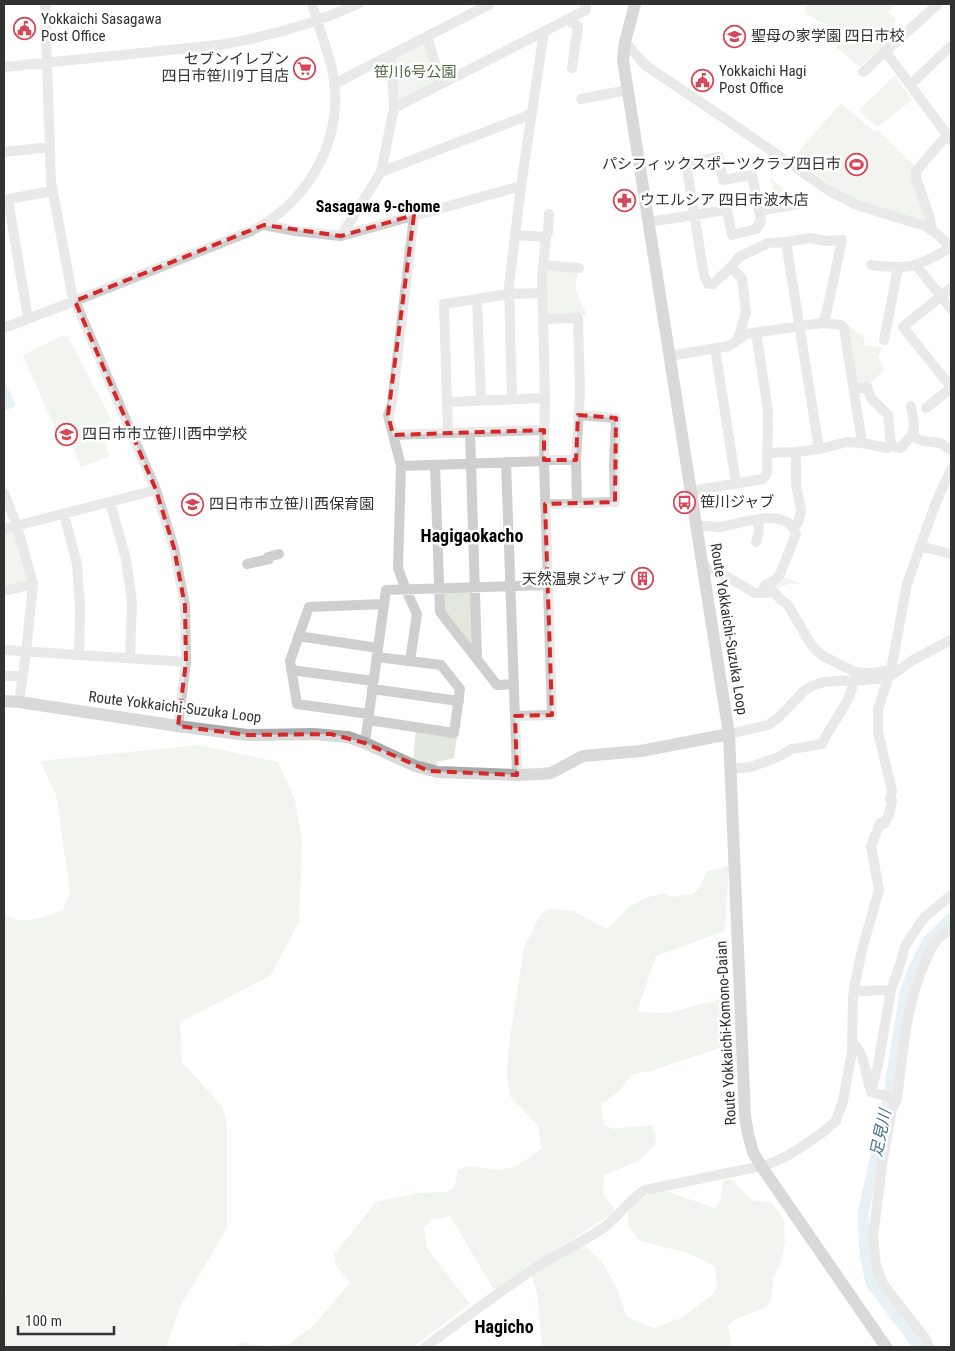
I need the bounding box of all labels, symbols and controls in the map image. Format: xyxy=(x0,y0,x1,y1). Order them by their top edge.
place label: Yokkaichi Sasagawa Post Office xyxy=(41,10,162,45)
public building icon: Yokkaichi Sasagawa Post Office xyxy=(13,16,37,40)
school or university icon: 聖母の家学園 四日市校 xyxy=(723,24,747,48)
place label: 聖母の家学園 四日市校 xyxy=(751,27,904,45)
place label: セブンイレブン 四日市笹川9丁目店 xyxy=(162,50,289,85)
supermarket icon: セブンイレブン 四日市笹川9丁目店 xyxy=(293,56,317,80)
place label: Yokkaichi Hagi Post Office xyxy=(719,62,806,97)
park label: 笹川6号公園 xyxy=(374,63,456,81)
public building icon: Yokkaichi Hagi Post Office xyxy=(691,68,715,92)
sports icon: パシフィックスポーツクラブ四日市 xyxy=(845,152,869,176)
place label: パシフィックスポーツクラブ四日市 xyxy=(602,155,841,173)
pharmacy icon: ウエルシア 四日市波木店 xyxy=(612,188,636,212)
place label: ウエルシア 四日市波木店 xyxy=(640,191,808,209)
district label: Sasagawa 9-chome xyxy=(316,197,441,216)
school or university icon: 四日市市立笹川西中学校 xyxy=(54,422,78,446)
place label: 四日市市立笹川西中学校 xyxy=(82,425,247,443)
bus stop icon: 笹川ジャブ xyxy=(672,490,696,514)
school or university icon: 四日市市立笹川西保育園 xyxy=(181,492,205,516)
place label: 笹川ジャブ xyxy=(700,493,774,511)
place label: 四日市市立笹川西保育園 xyxy=(209,495,374,513)
district label: Hagigaokacho xyxy=(421,525,523,546)
street label: Route Yokkaichi-Suzuka Loop xyxy=(707,542,751,716)
building icon: 天然温泉ジャブ xyxy=(630,567,654,591)
place label: 天然温泉ジャブ xyxy=(522,570,626,588)
street label: Route Yokkaichi-Suzuka Loop xyxy=(88,687,262,727)
street label: Route Yokkaichi-Komono-Daian xyxy=(712,940,740,1126)
water label: 足見川 xyxy=(866,1106,895,1159)
scale bar xyxy=(18,1304,114,1336)
text: 100 m xyxy=(25,1312,62,1330)
district label: Hagicho xyxy=(474,1316,534,1337)

